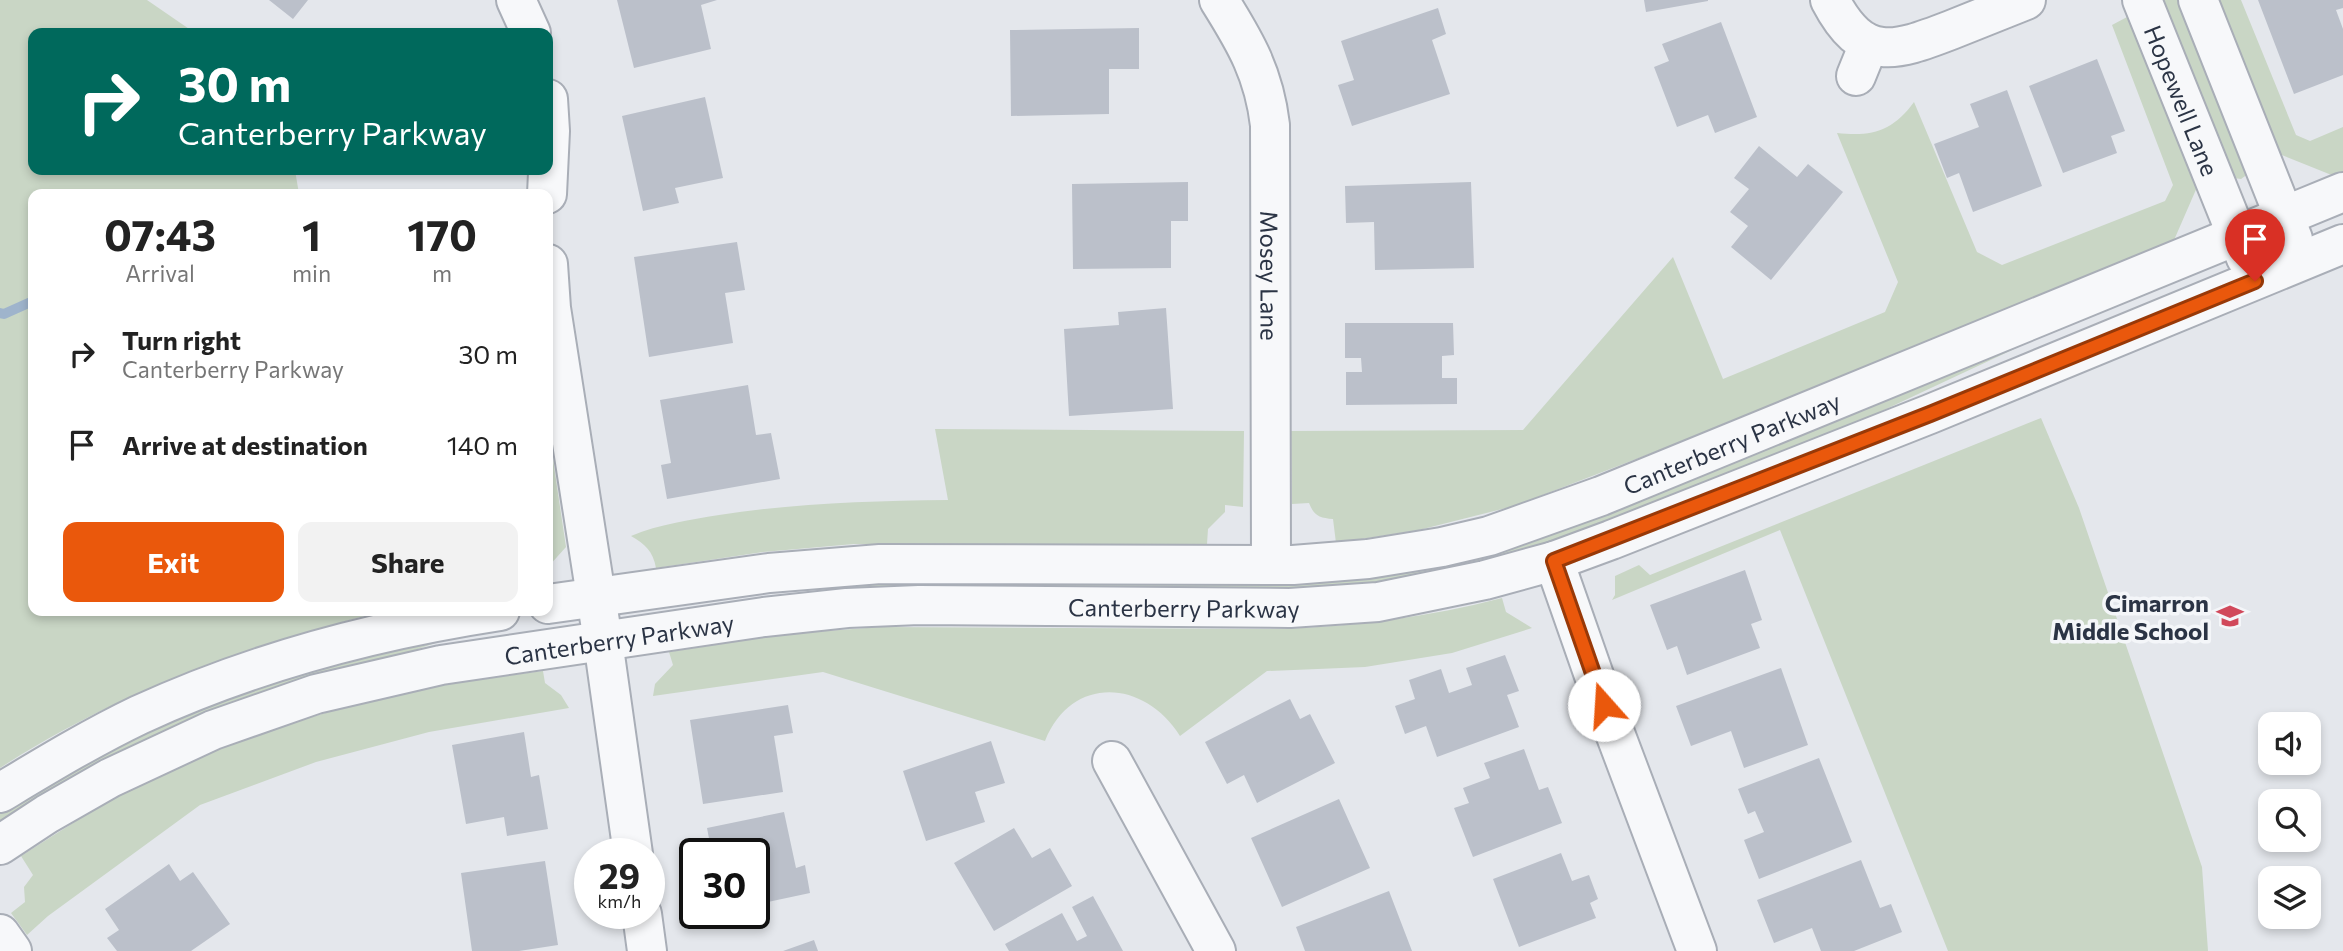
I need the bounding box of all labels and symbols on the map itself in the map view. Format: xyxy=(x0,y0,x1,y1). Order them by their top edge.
street label: Hopewell Lane xyxy=(2139,21,2226,180)
pin xyxy=(2225,209,2285,281)
street label: Mosey Lane xyxy=(1256,211,1285,341)
street label: Canterberry Parkway xyxy=(1619,385,1844,500)
place label: Cimarron Middle School xyxy=(2052,588,2209,645)
street label: Canterberry Parkway xyxy=(1068,592,1301,623)
school or university icon: Cimarron Middle School xyxy=(2215,601,2245,631)
street label: Canterberry Parkway xyxy=(502,607,736,670)
position arrow xyxy=(1567,668,1641,742)
speed limit sign: 30 xyxy=(679,838,770,929)

